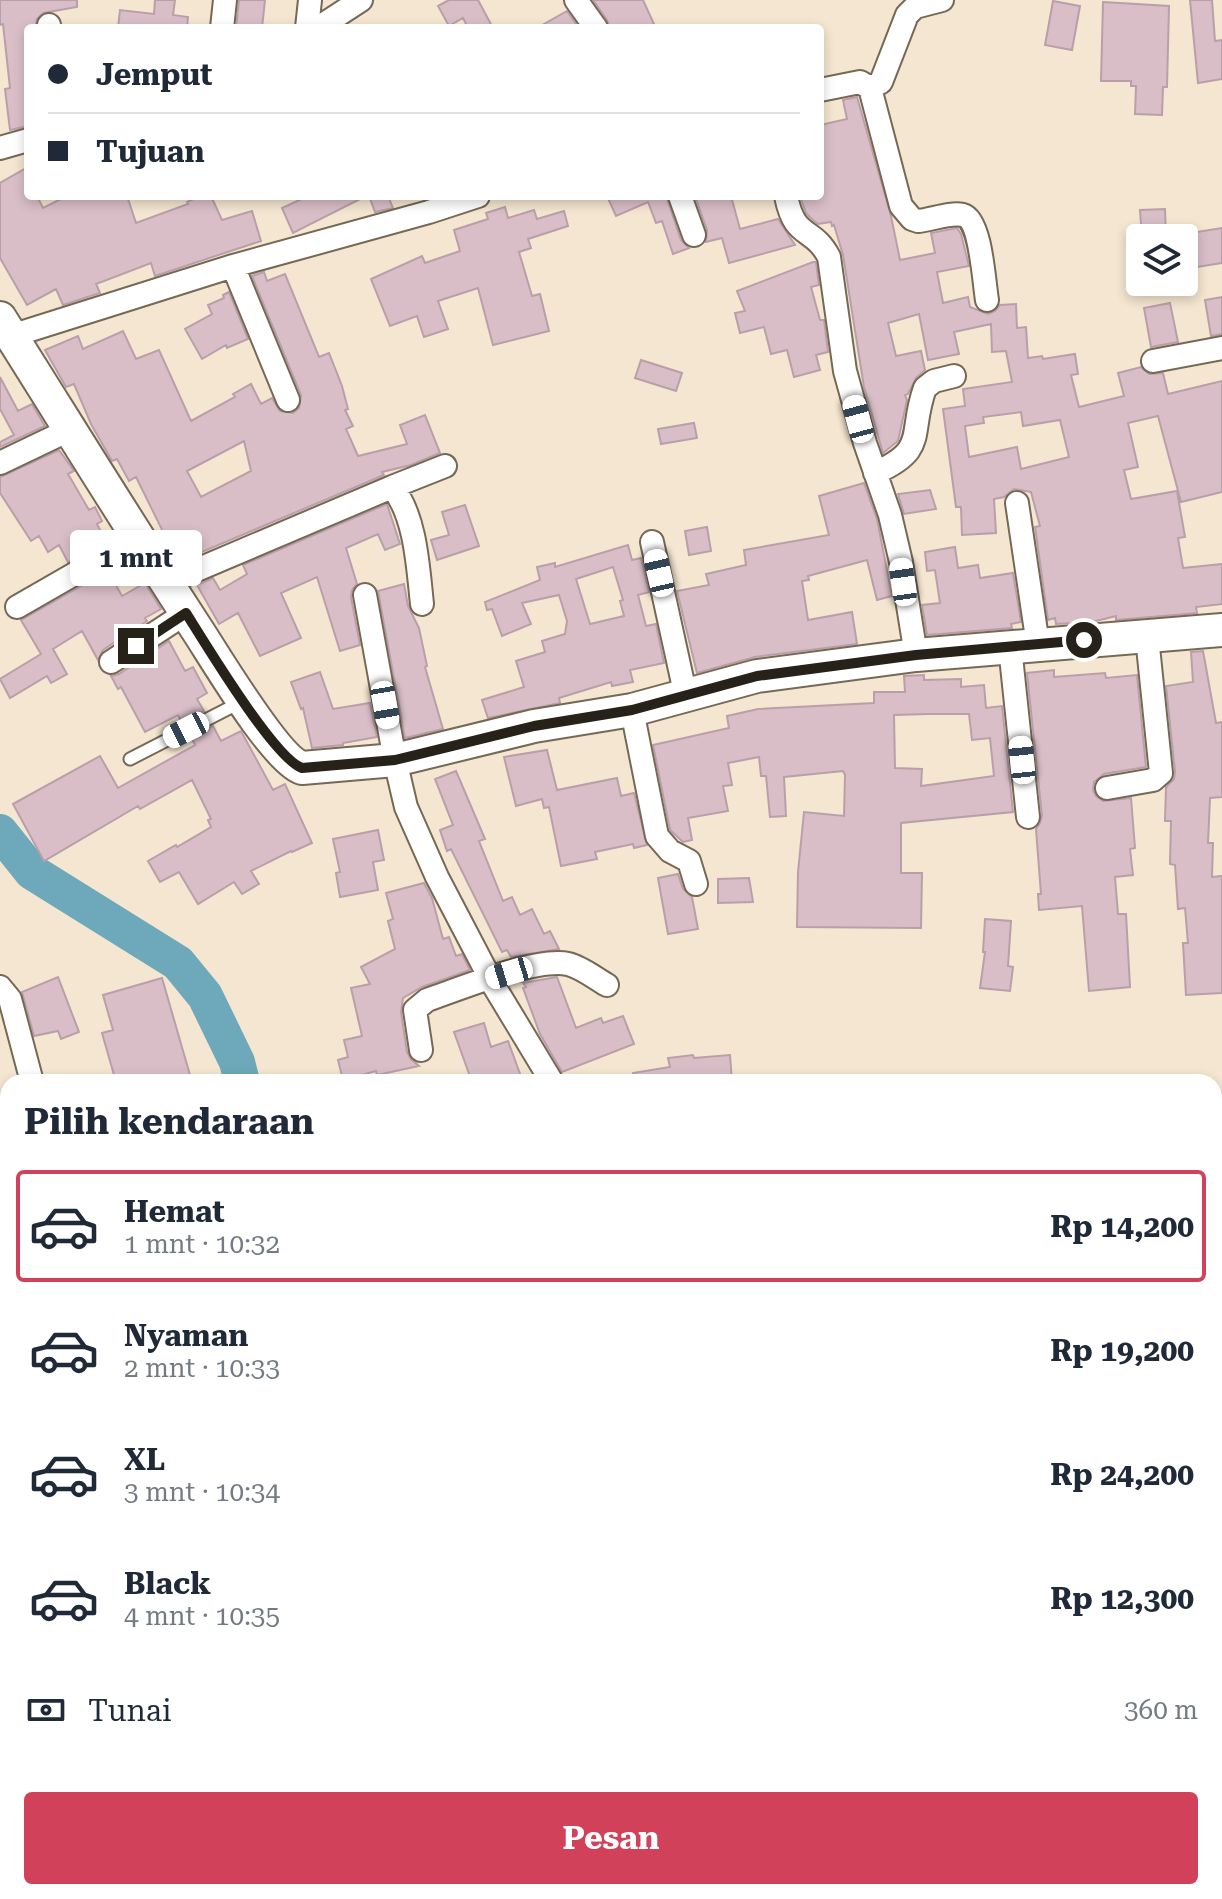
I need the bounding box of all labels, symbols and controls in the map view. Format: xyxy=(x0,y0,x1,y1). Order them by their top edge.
text: Jemput xyxy=(96,57,212,92)
text: Tujuan xyxy=(96,134,205,169)
map controls xyxy=(1126,224,1198,296)
button: layers xyxy=(1126,224,1198,296)
car xyxy=(840,393,876,445)
callout: 1 mnt xyxy=(70,530,202,586)
text: 1 mnt xyxy=(99,543,173,573)
car xyxy=(642,547,676,599)
car xyxy=(888,557,918,607)
route start xyxy=(1066,622,1102,658)
route end xyxy=(118,628,154,664)
car xyxy=(369,679,401,731)
car xyxy=(159,708,213,752)
car xyxy=(1008,735,1036,785)
car xyxy=(483,955,535,991)
text: Pilih kendaraan xyxy=(24,1101,314,1143)
icon: car xyxy=(28,1190,100,1262)
text: Hemat xyxy=(124,1194,225,1229)
text: Rp 14,200 xyxy=(1050,1209,1194,1244)
text: 1 mnt · 10:32 xyxy=(124,1229,280,1259)
icon: car xyxy=(28,1314,100,1386)
text: Nyaman xyxy=(124,1318,249,1353)
text: Rp 19,200 xyxy=(1050,1333,1194,1368)
text: 2 mnt · 10:33 xyxy=(124,1353,280,1383)
icon: car xyxy=(28,1438,100,1510)
text: XL xyxy=(124,1442,165,1477)
text: Rp 24,200 xyxy=(1050,1457,1194,1492)
text: 3 mnt · 10:34 xyxy=(124,1477,280,1507)
icon: car xyxy=(28,1562,100,1634)
text: Black xyxy=(124,1566,211,1601)
text: Rp 12,300 xyxy=(1050,1581,1194,1616)
text: 4 mnt · 10:35 xyxy=(124,1601,280,1631)
icon: cash xyxy=(24,1688,68,1732)
text: Tunai xyxy=(88,1693,172,1728)
text: 360 m xyxy=(1124,1695,1198,1725)
button: Pesan xyxy=(24,1792,1198,1884)

